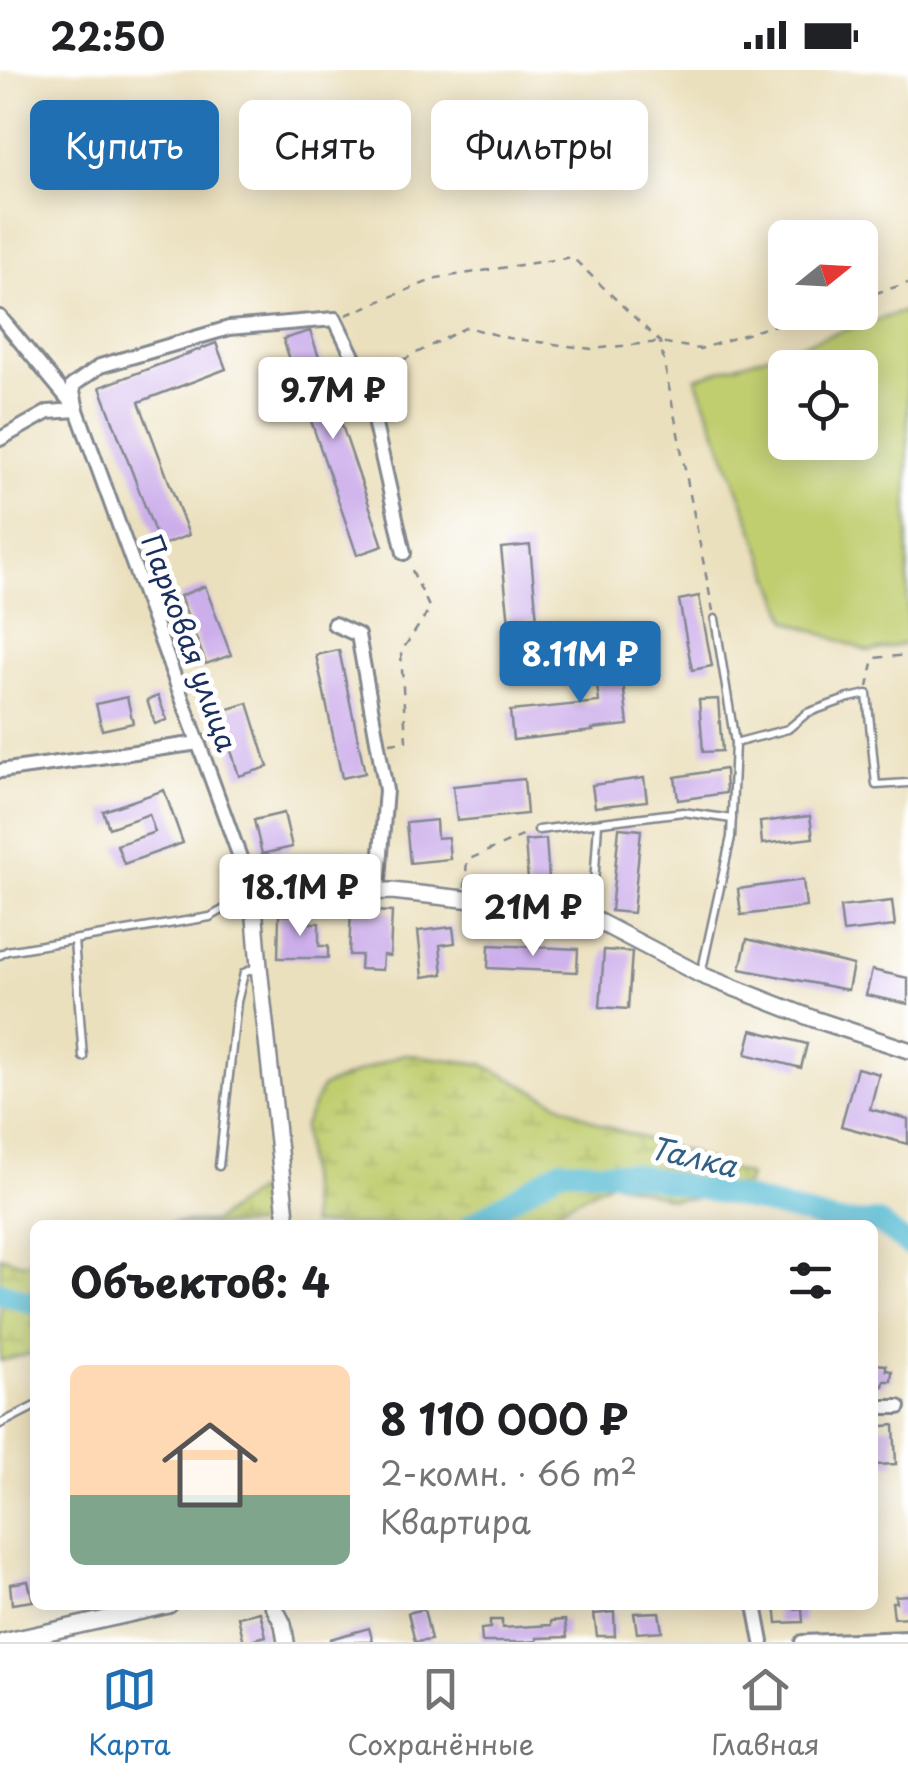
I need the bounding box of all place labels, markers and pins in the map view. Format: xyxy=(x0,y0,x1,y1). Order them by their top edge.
pin: 9.7M ₽ xyxy=(252,357,414,442)
pin: 8.11M ₽ xyxy=(488,621,672,706)
pin: 18.1M ₽ xyxy=(208,854,392,939)
pin: 21M ₽ xyxy=(463,874,603,959)

